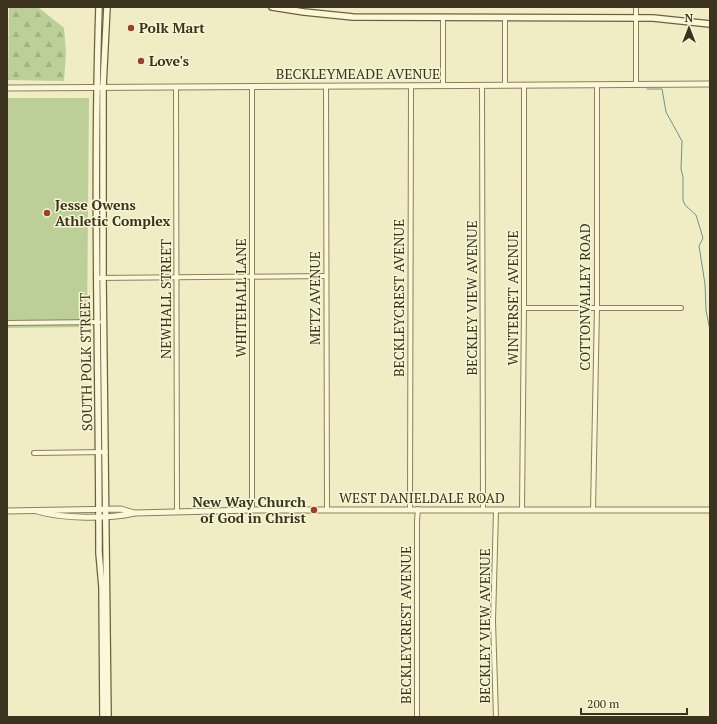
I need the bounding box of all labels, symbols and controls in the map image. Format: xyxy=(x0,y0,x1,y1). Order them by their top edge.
north arrow xyxy=(669,8,709,48)
text: N xyxy=(685,11,694,25)
place label: Polk Mart xyxy=(139,18,205,37)
marker: Polk Mart xyxy=(126,23,136,33)
place label: Love's xyxy=(149,51,189,70)
marker: Love's xyxy=(136,56,146,66)
street label: BECKLEYMEADE AVENUE xyxy=(276,64,440,83)
place label: Jesse Owens Athletic Complex xyxy=(55,195,171,230)
marker: Jesse Owens Athletic Complex xyxy=(42,208,52,218)
street label: BECKLEYCREST AVENUE xyxy=(389,219,408,377)
street label: BECKLEY VIEW AVENUE xyxy=(462,220,481,376)
street label: COTTONVALLEY ROAD xyxy=(575,223,594,371)
street label: WINTERSET AVENUE xyxy=(503,230,522,366)
street label: WHITEHALL LANE xyxy=(231,238,250,358)
street label: NEWHALL STREET xyxy=(156,239,175,359)
street label: METZ AVENUE xyxy=(305,251,324,345)
street label: SOUTH POLK STREET xyxy=(75,292,96,431)
street label: WEST DANIELDALE ROAD xyxy=(339,488,505,507)
place label: New Way Church of God in Christ xyxy=(192,492,306,527)
marker: New Way Church of God in Christ xyxy=(309,505,319,515)
street label: BECKLEYCREST AVENUE xyxy=(396,546,415,704)
street label: BECKLEY VIEW AVENUE xyxy=(475,548,494,704)
scale bar xyxy=(581,690,687,716)
text: 200 m xyxy=(587,696,620,711)

